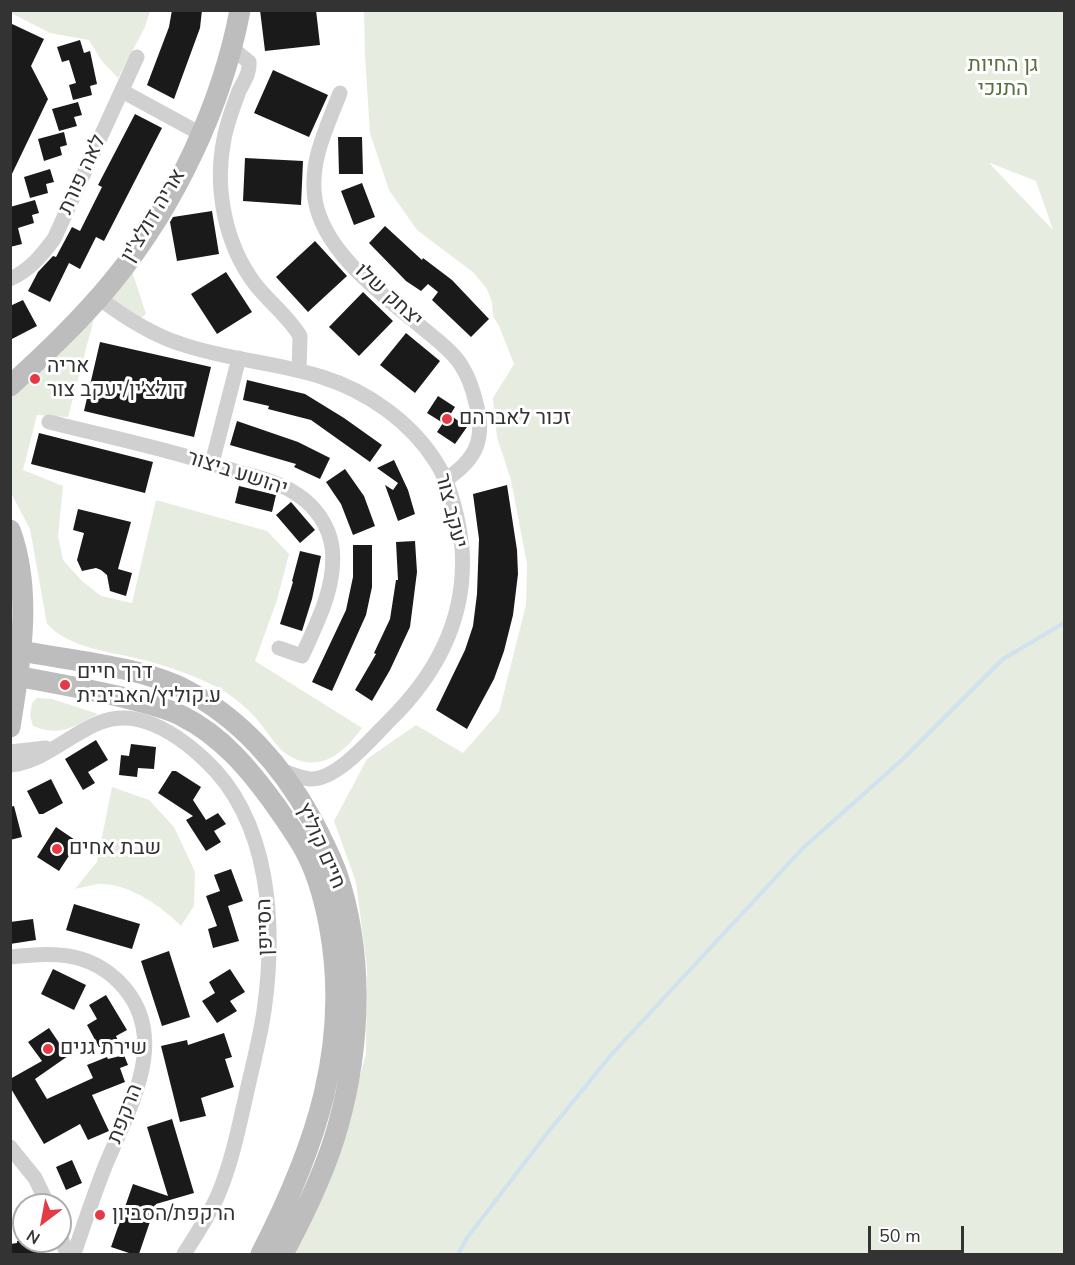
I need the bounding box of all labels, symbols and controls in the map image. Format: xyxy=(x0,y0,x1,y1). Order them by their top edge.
park label: גן החיות התנכי xyxy=(968,53,1038,103)
street label: לאה פורת xyxy=(54,131,112,219)
street label: אריה דולצ'ין xyxy=(116,165,192,267)
street label: יצחק שלו xyxy=(349,259,427,333)
place label: אריה דולצ׳ין/יעקב צור xyxy=(47,354,184,404)
marker: אריה דולצ׳ין/יעקב צור xyxy=(28,372,42,386)
place label: זכור לאברהם xyxy=(459,406,571,432)
marker: זכור לאברהם xyxy=(440,412,454,426)
street label: יהושע ביצור xyxy=(183,446,291,502)
street label: יעקב צור xyxy=(429,471,471,551)
place label: דרך חיים ע.קוליץ/האביבית xyxy=(77,660,221,710)
marker: דרך חיים ע.קוליץ/האביבית xyxy=(58,678,72,692)
street label: חיים קוליץ xyxy=(290,799,350,893)
place label: שבת אחים xyxy=(69,836,161,862)
marker: שבת אחים xyxy=(50,842,64,856)
street label: הסייפן xyxy=(252,898,280,956)
place label: שירת גנים xyxy=(60,1036,147,1062)
marker: שירת גנים xyxy=(41,1042,55,1056)
street label: הרקפת xyxy=(103,1081,149,1147)
north arrow xyxy=(12,1193,72,1253)
place label: הרקפת/הסביון xyxy=(112,1202,235,1228)
marker: הרקפת/הסביון xyxy=(93,1208,107,1222)
scale bar xyxy=(871,1214,967,1252)
text: N xyxy=(23,1224,44,1249)
text: 50 m xyxy=(879,1224,921,1248)

